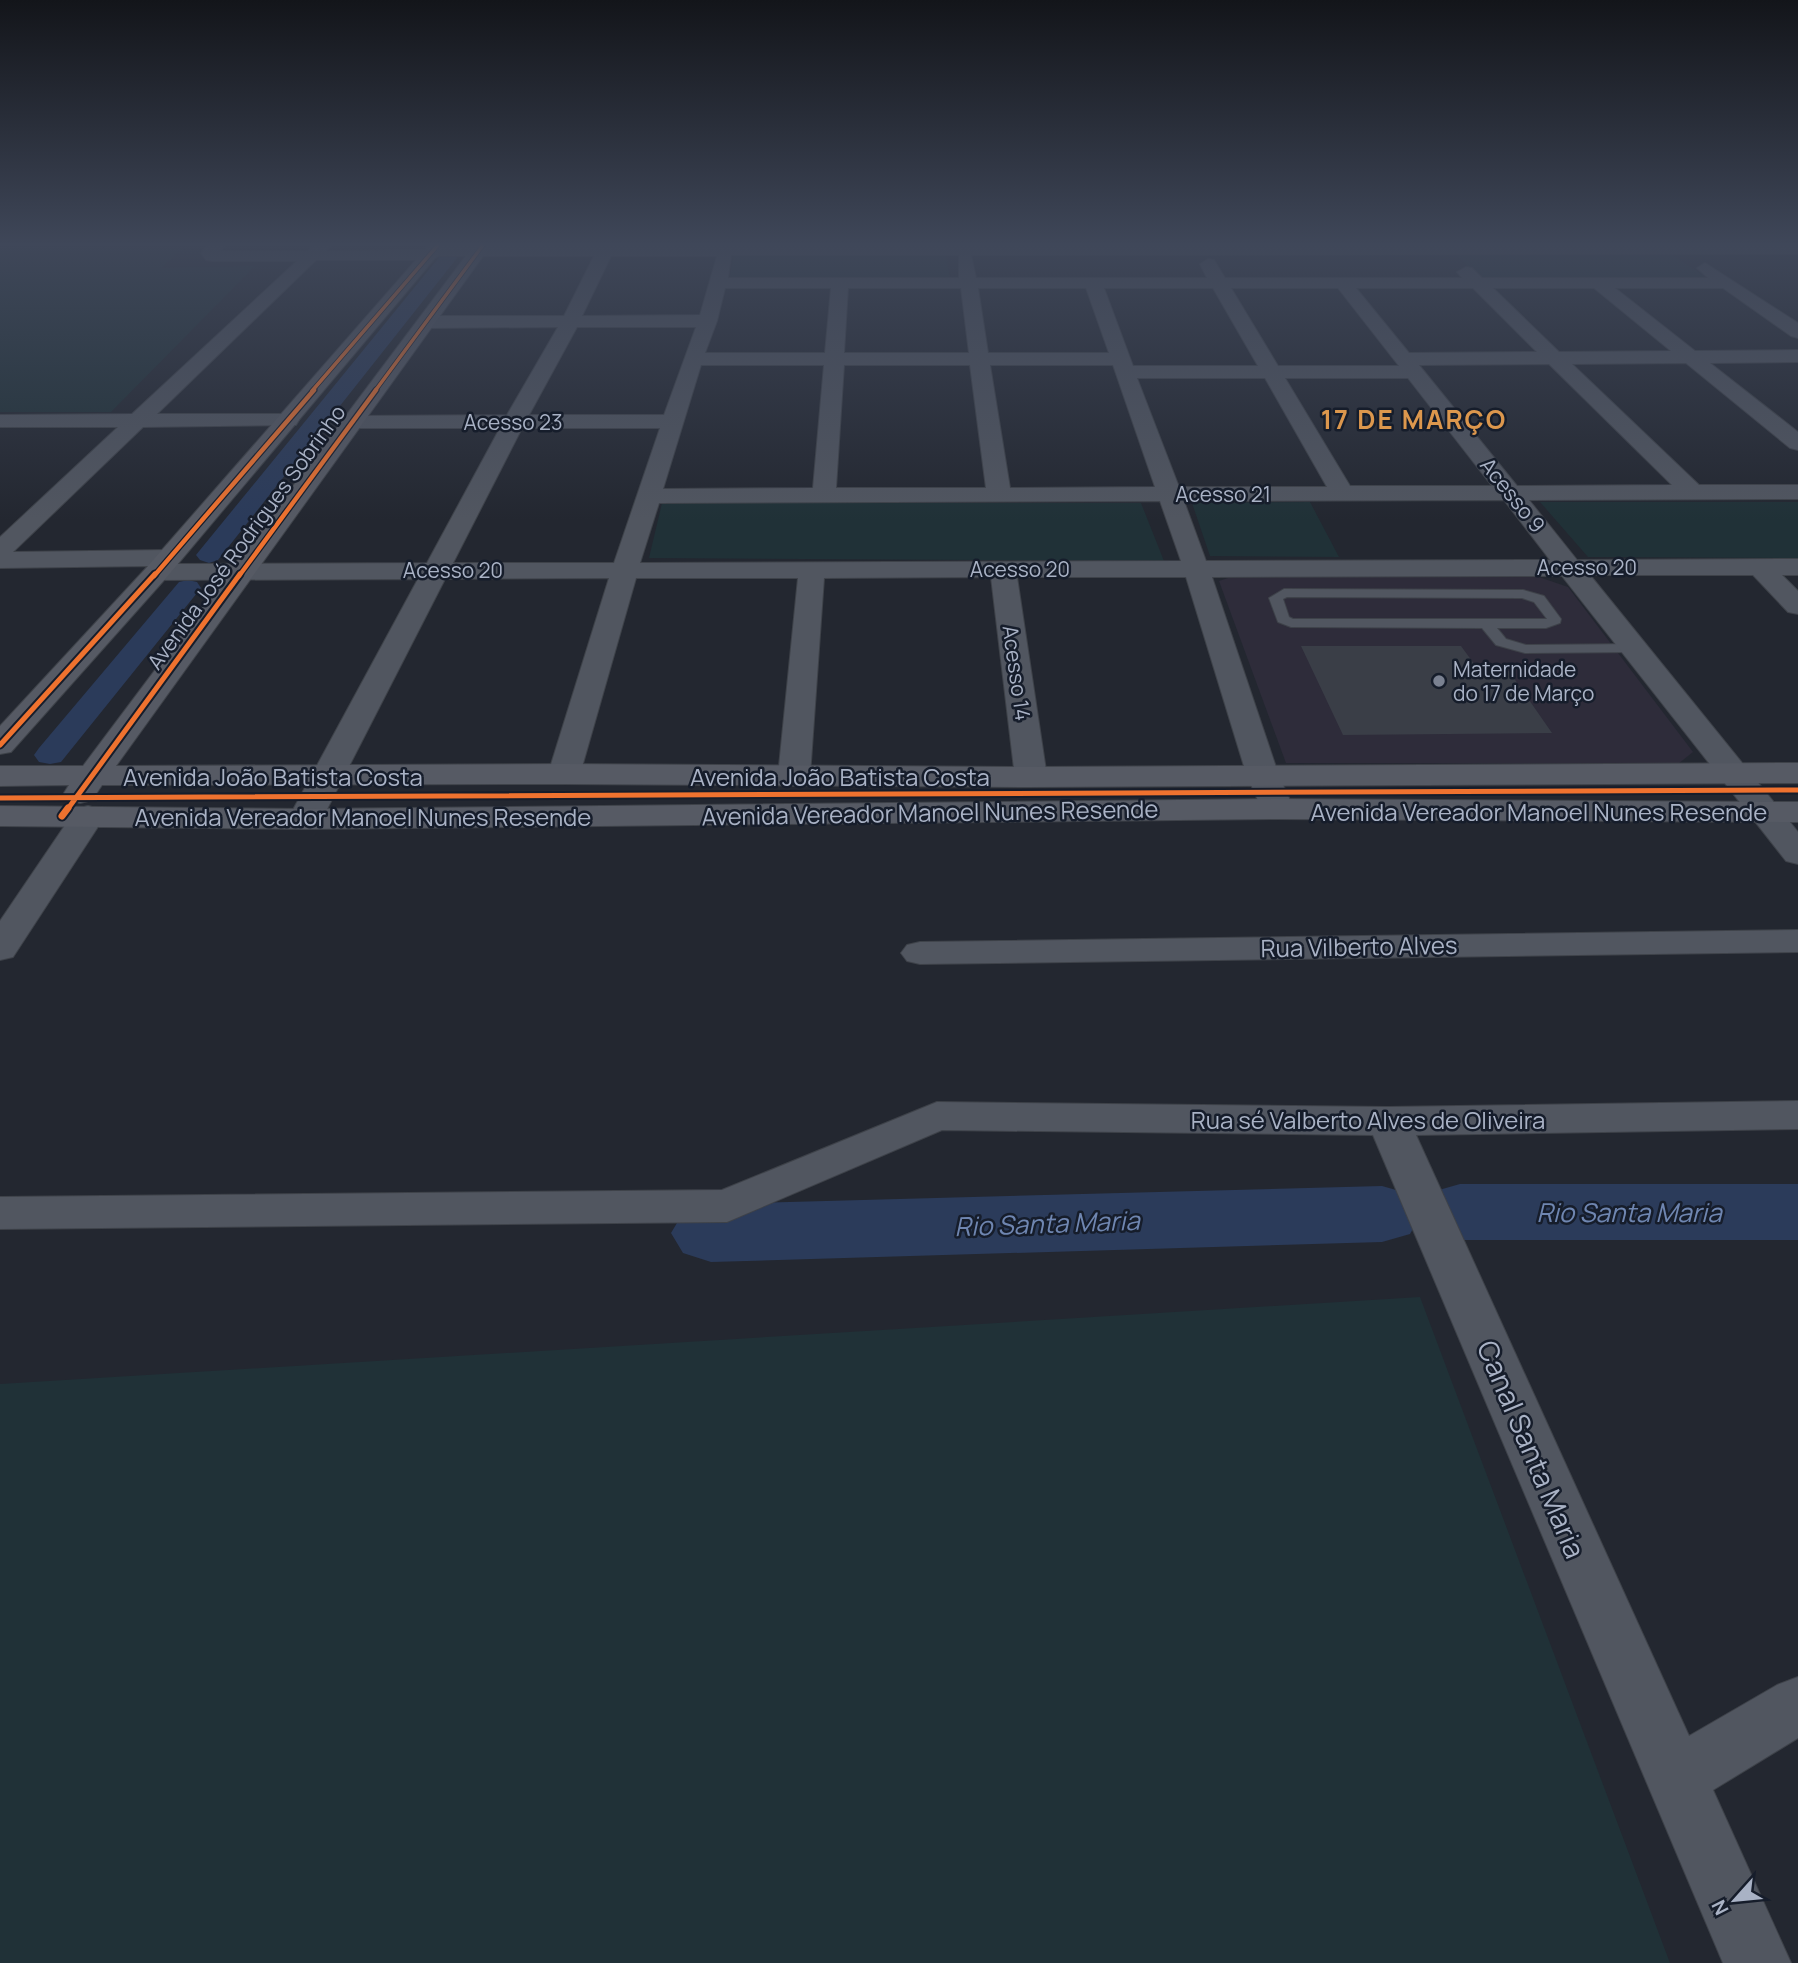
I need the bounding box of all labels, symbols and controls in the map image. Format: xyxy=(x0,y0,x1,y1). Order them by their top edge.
street label: Avenida José Rodrigues Sobrinho xyxy=(140,399,352,675)
district label: 17 DE MARÇO xyxy=(1321,401,1507,437)
street label: Acesso 23 xyxy=(463,408,563,436)
street label: Acesso 9 xyxy=(1474,452,1552,538)
street label: Acesso 21 xyxy=(1175,480,1271,508)
street label: Acesso 20 xyxy=(1537,553,1637,581)
street label: Acesso 20 xyxy=(970,555,1070,583)
street label: Acesso 20 xyxy=(403,556,503,584)
street label: Acesso 14 xyxy=(996,623,1038,723)
place label: Maternidade do 17 de Março xyxy=(1453,655,1594,707)
marker: Maternidade do 17 de Março xyxy=(1431,673,1447,689)
street label: Avenida João Batista Costa xyxy=(123,760,423,793)
street label: Avenida João Batista Costa xyxy=(690,760,990,793)
street label: Avenida Vereador Manoel Nunes Resende xyxy=(701,792,1159,832)
street label: Avenida Vereador Manoel Nunes Resende xyxy=(1311,795,1767,828)
street label: Avenida Vereador Manoel Nunes Resende xyxy=(135,800,591,833)
street label: Rua Vilberto Alves xyxy=(1260,928,1458,964)
street label: Rua sé Valberto Alves de Oliveira xyxy=(1191,1103,1545,1136)
water label: Rio Santa Maria xyxy=(1536,1194,1723,1230)
water label: Rio Santa Maria xyxy=(954,1202,1142,1244)
street label: Canal Santa Maria xyxy=(1469,1334,1595,1564)
north arrow xyxy=(1700,1865,1770,1935)
text: N xyxy=(1705,1896,1735,1920)

